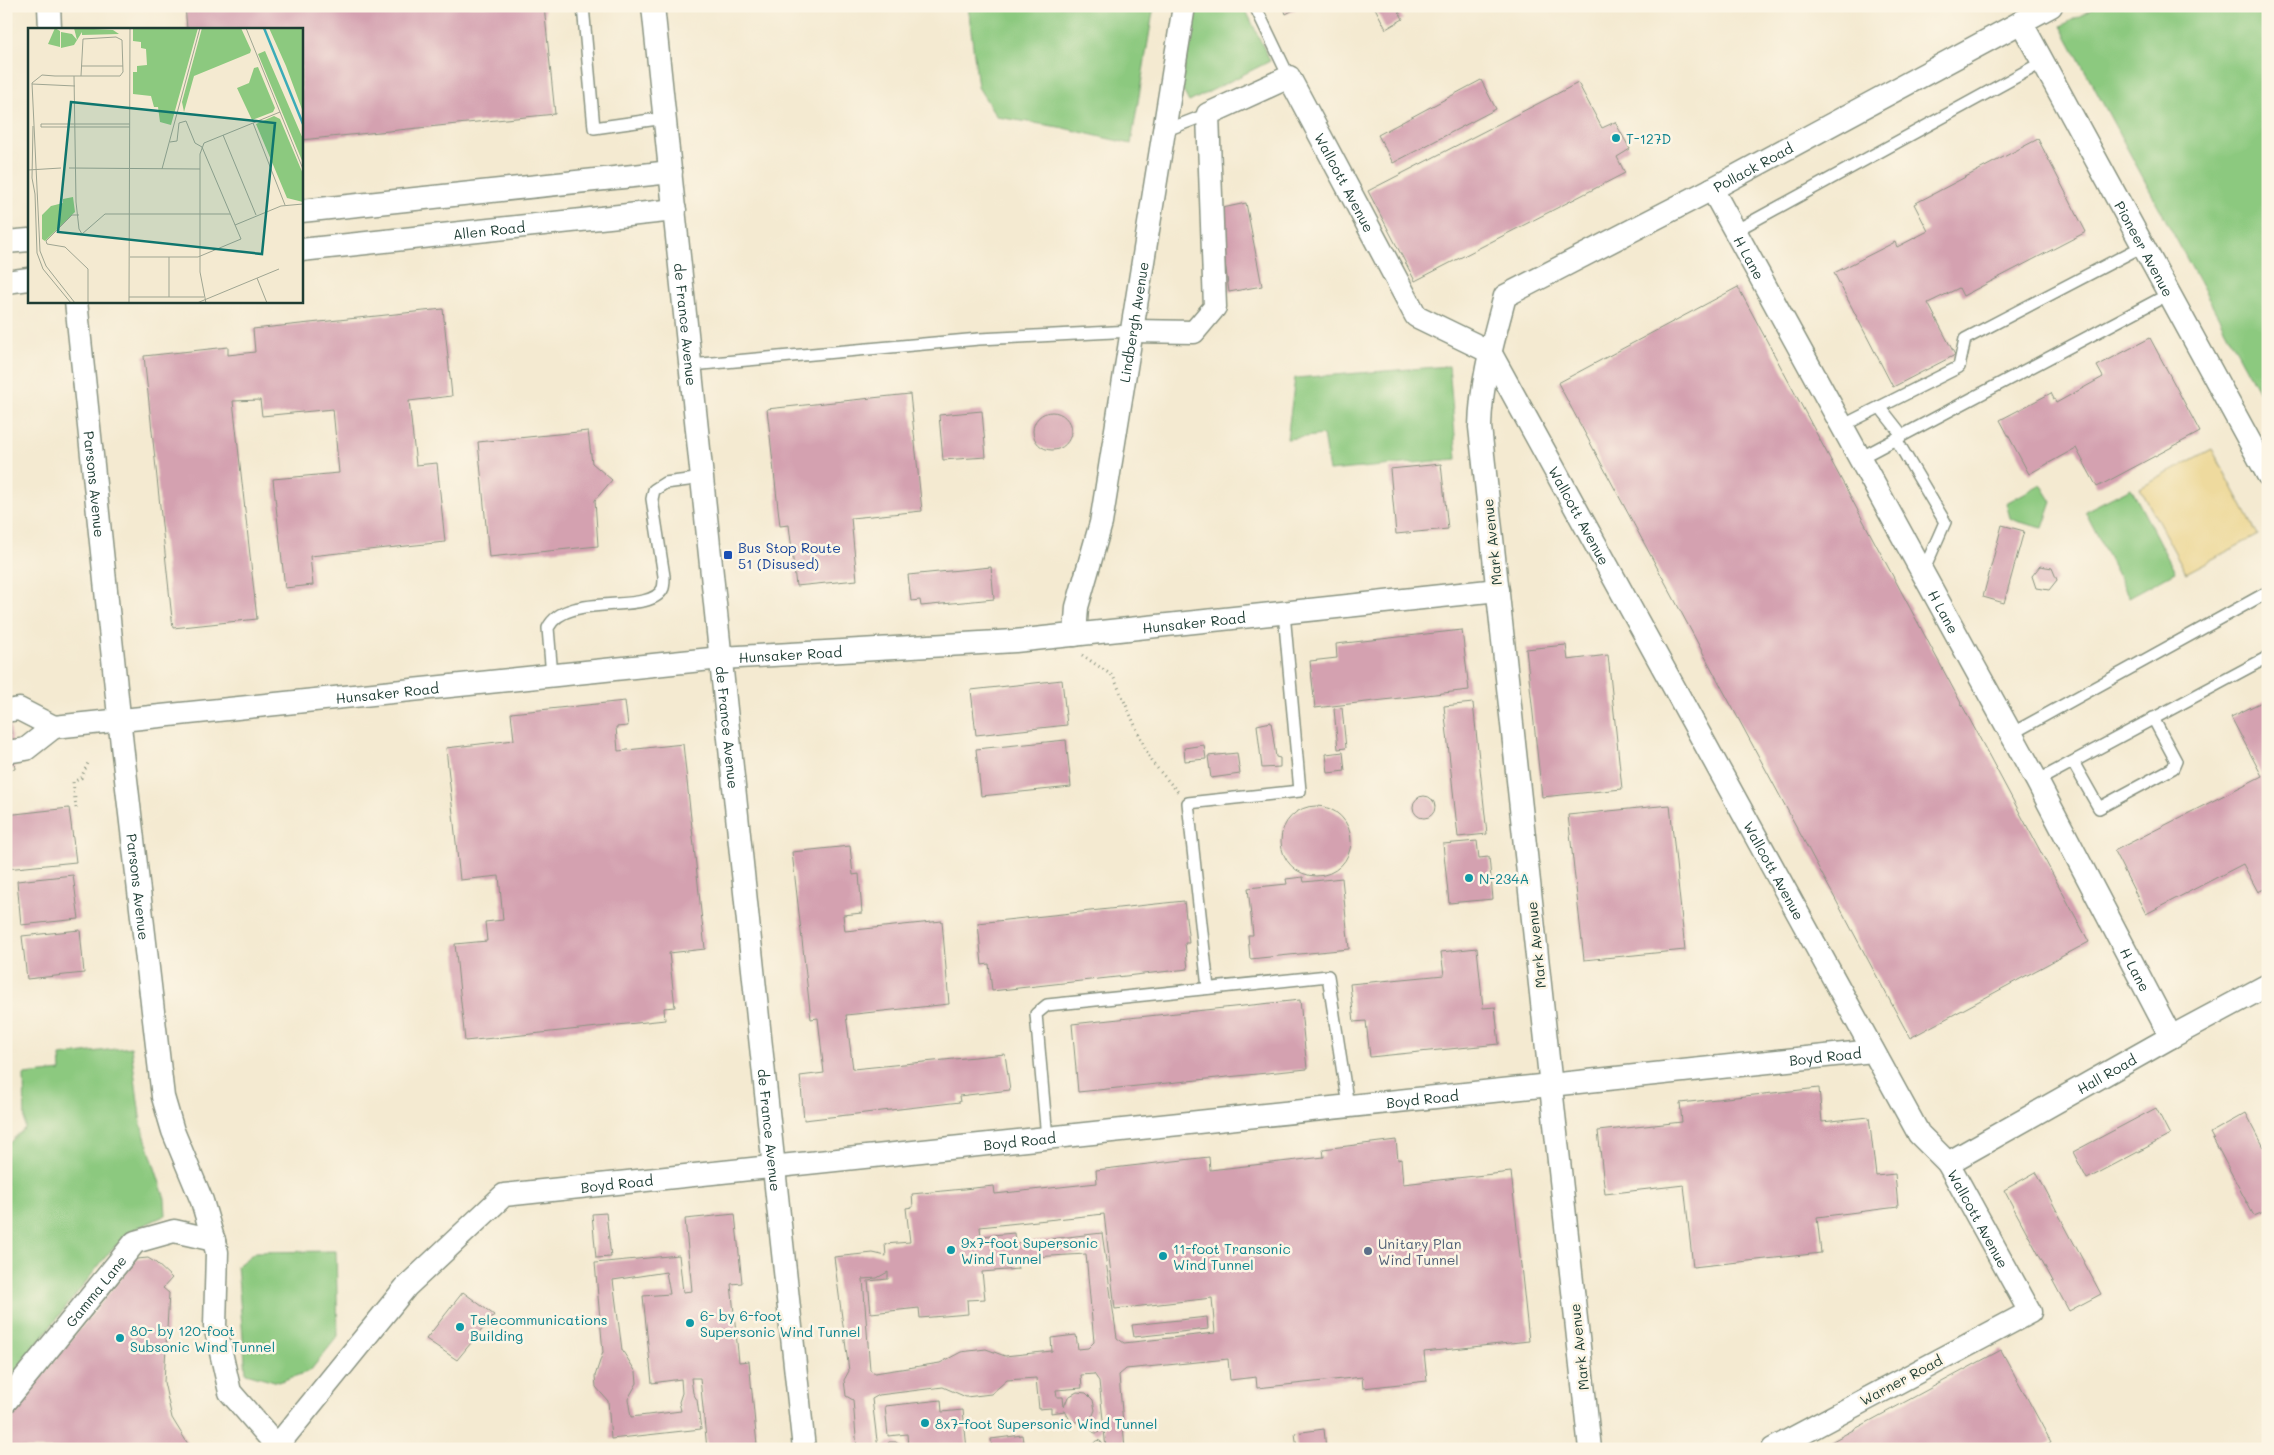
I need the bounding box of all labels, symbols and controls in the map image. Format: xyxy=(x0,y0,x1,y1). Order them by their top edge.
inset map xyxy=(28,28,302,302)
street label: Wallcott Avenue xyxy=(1311,129,1379,235)
place label: T-127D xyxy=(1626,129,1671,148)
marker: T-127D xyxy=(1610,132,1622,144)
street label: Pollack Road xyxy=(1710,138,1796,196)
street label: Pioneer Avenue xyxy=(2111,197,2178,300)
street label: Allen Road xyxy=(452,217,526,243)
street label: H Lane xyxy=(1730,232,1769,283)
street label: Lindbergh Avenue xyxy=(1114,260,1152,384)
street label: de France Avenue xyxy=(670,262,702,387)
street label: Parsons Avenue xyxy=(80,430,110,538)
street label: Wallcott Avenue xyxy=(1545,463,1614,568)
street label: Mark Avenue xyxy=(1478,498,1506,586)
place label: Bus Stop Route 51 (Disused) xyxy=(738,538,841,573)
marker: Bus Stop Route 51 (Disused) xyxy=(722,549,734,561)
street label: H Lane xyxy=(1924,586,1964,637)
street label: Hunsaker Road xyxy=(1141,607,1247,637)
street label: Hunsaker Road xyxy=(738,642,843,666)
street label: de France Avenue xyxy=(712,665,744,789)
street label: Hunsaker Road xyxy=(335,678,440,707)
street label: Wallcott Avenue xyxy=(1740,818,1809,923)
street label: Parsons Avenue xyxy=(123,832,154,941)
place label: N-234A xyxy=(1479,869,1529,888)
marker: N-234A xyxy=(1463,872,1475,884)
street label: Mark Avenue xyxy=(1522,901,1550,989)
street label: H Lane xyxy=(2116,944,2155,995)
street label: Boyd Road xyxy=(1788,1043,1862,1069)
street label: Hall Road xyxy=(2073,1049,2140,1098)
street label: de France Avenue xyxy=(754,1068,786,1192)
street label: Boyd Road xyxy=(1385,1085,1460,1112)
street label: Boyd Road xyxy=(982,1128,1057,1154)
street label: Wallcott Avenue xyxy=(1944,1166,2013,1271)
street label: Boyd Road xyxy=(580,1170,654,1196)
place label: 9x7-foot Supersonic Wind Tunnel xyxy=(961,1233,1098,1268)
place label: Unitary Plan Wind Tunnel xyxy=(1378,1234,1462,1269)
place label: 11-foot Transonic Wind Tunnel xyxy=(1173,1239,1291,1274)
marker: 9x7-foot Supersonic Wind Tunnel xyxy=(945,1244,957,1256)
marker: Unitary Plan Wind Tunnel xyxy=(1362,1245,1374,1257)
marker: 11-foot Transonic Wind Tunnel xyxy=(1157,1250,1169,1262)
street label: Gamma Lane xyxy=(61,1251,130,1331)
street label: Mark Avenue xyxy=(1565,1303,1593,1391)
place label: 6- by 6-foot Supersonic Wind Tunnel xyxy=(700,1306,861,1341)
place label: Telecommunications Building xyxy=(470,1310,607,1345)
marker: 6- by 6-foot Supersonic Wind Tunnel xyxy=(684,1317,696,1329)
place label: 80- by 120-foot Subsonic Wind Tunnel xyxy=(130,1321,275,1356)
marker: Telecommunications Building xyxy=(454,1321,466,1333)
marker: 80- by 120-foot Subsonic Wind Tunnel xyxy=(114,1332,126,1344)
street label: Warner Road xyxy=(1856,1350,1946,1410)
place label: 8x7-foot Supersonic Wind Tunnel xyxy=(935,1414,1158,1433)
marker: 8x7-foot Supersonic Wind Tunnel xyxy=(919,1417,931,1429)

